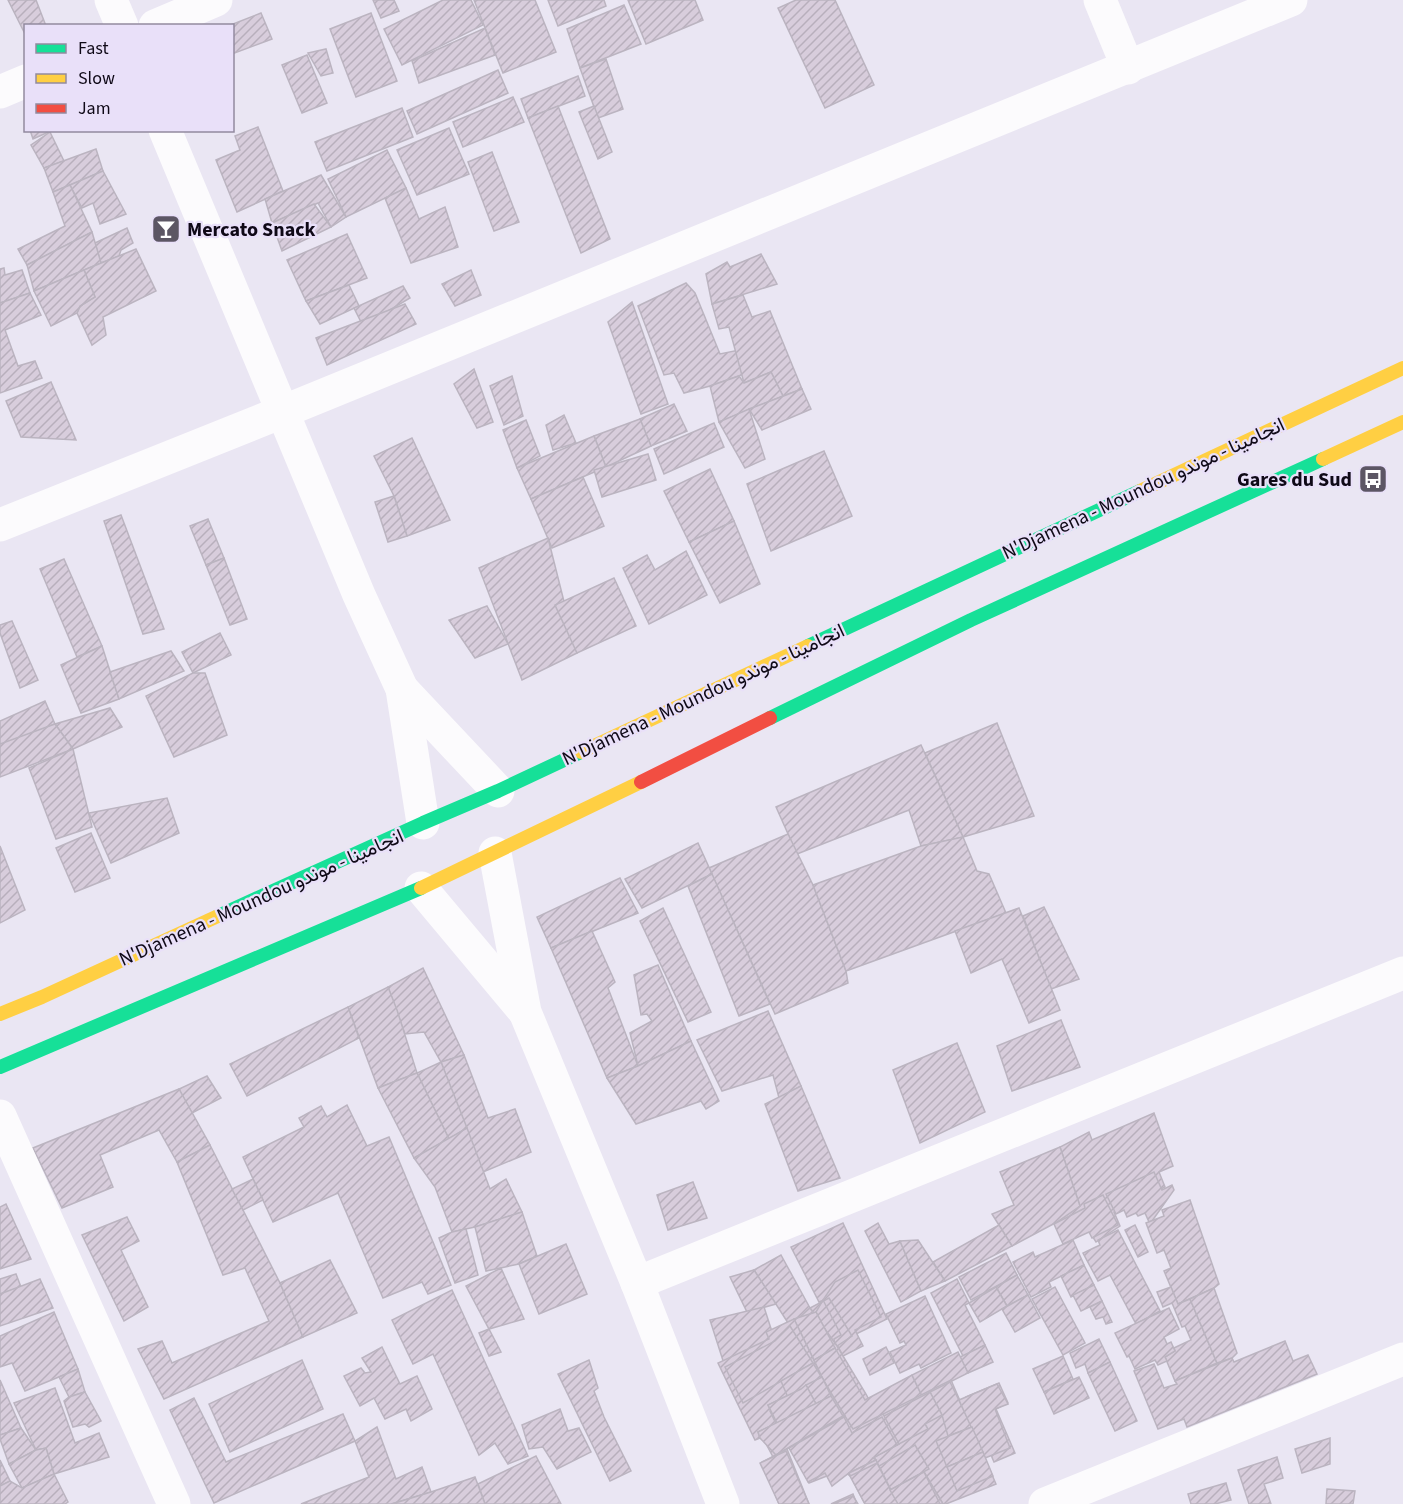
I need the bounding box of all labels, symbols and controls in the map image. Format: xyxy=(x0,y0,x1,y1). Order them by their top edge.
legend xyxy=(24,24,234,132)
text: Fast xyxy=(78,36,109,61)
text: Slow xyxy=(78,66,115,91)
text: Jam xyxy=(78,96,111,121)
bar icon: Mercato Snack xyxy=(150,213,182,245)
place label: Mercato Snack xyxy=(187,216,316,244)
street label: N'Djamena - Moundou انجامينا - موندو xyxy=(997,411,1289,567)
bus stop icon: Gares du Sud xyxy=(1357,463,1389,495)
place label: Gares du Sud xyxy=(1237,466,1352,494)
street label: N'Djamena - Moundou انجامينا - موندو xyxy=(557,617,849,773)
street label: N'Djamena - Moundou انجامينا - موندو xyxy=(115,822,408,974)

